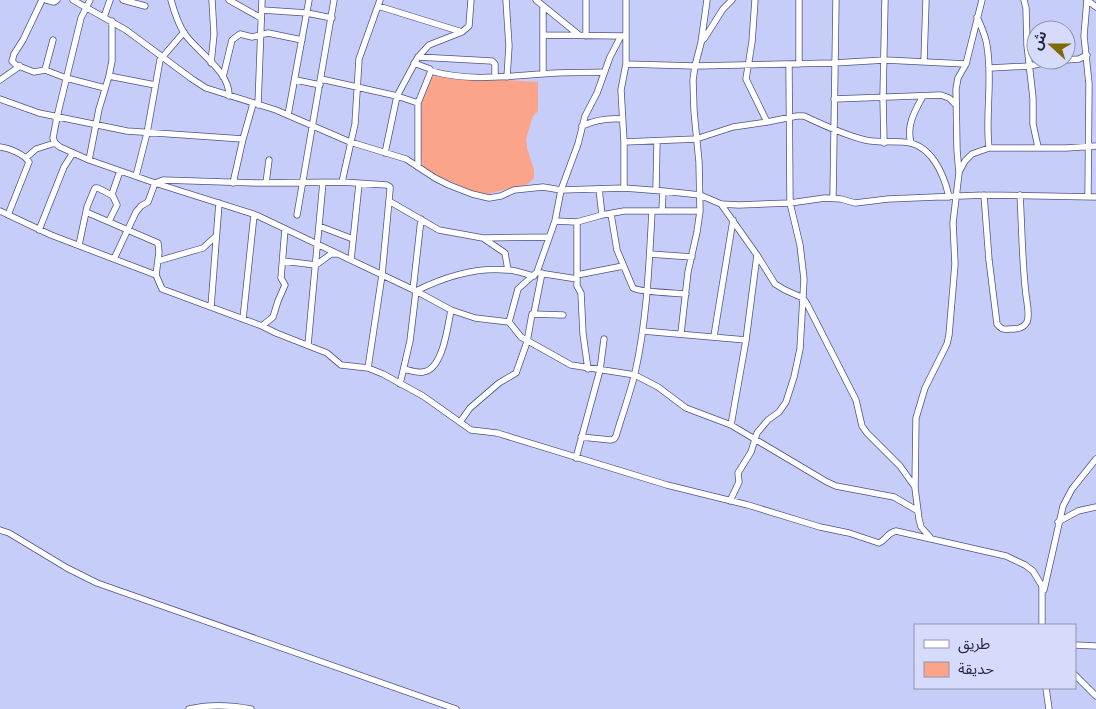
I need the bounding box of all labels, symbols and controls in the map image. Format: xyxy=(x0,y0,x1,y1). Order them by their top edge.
north arrow xyxy=(1026,20,1076,70)
text: ش xyxy=(1028,29,1050,52)
legend xyxy=(914,624,1076,689)
text: طريق xyxy=(958,635,990,654)
text: حديقة xyxy=(958,660,994,677)

